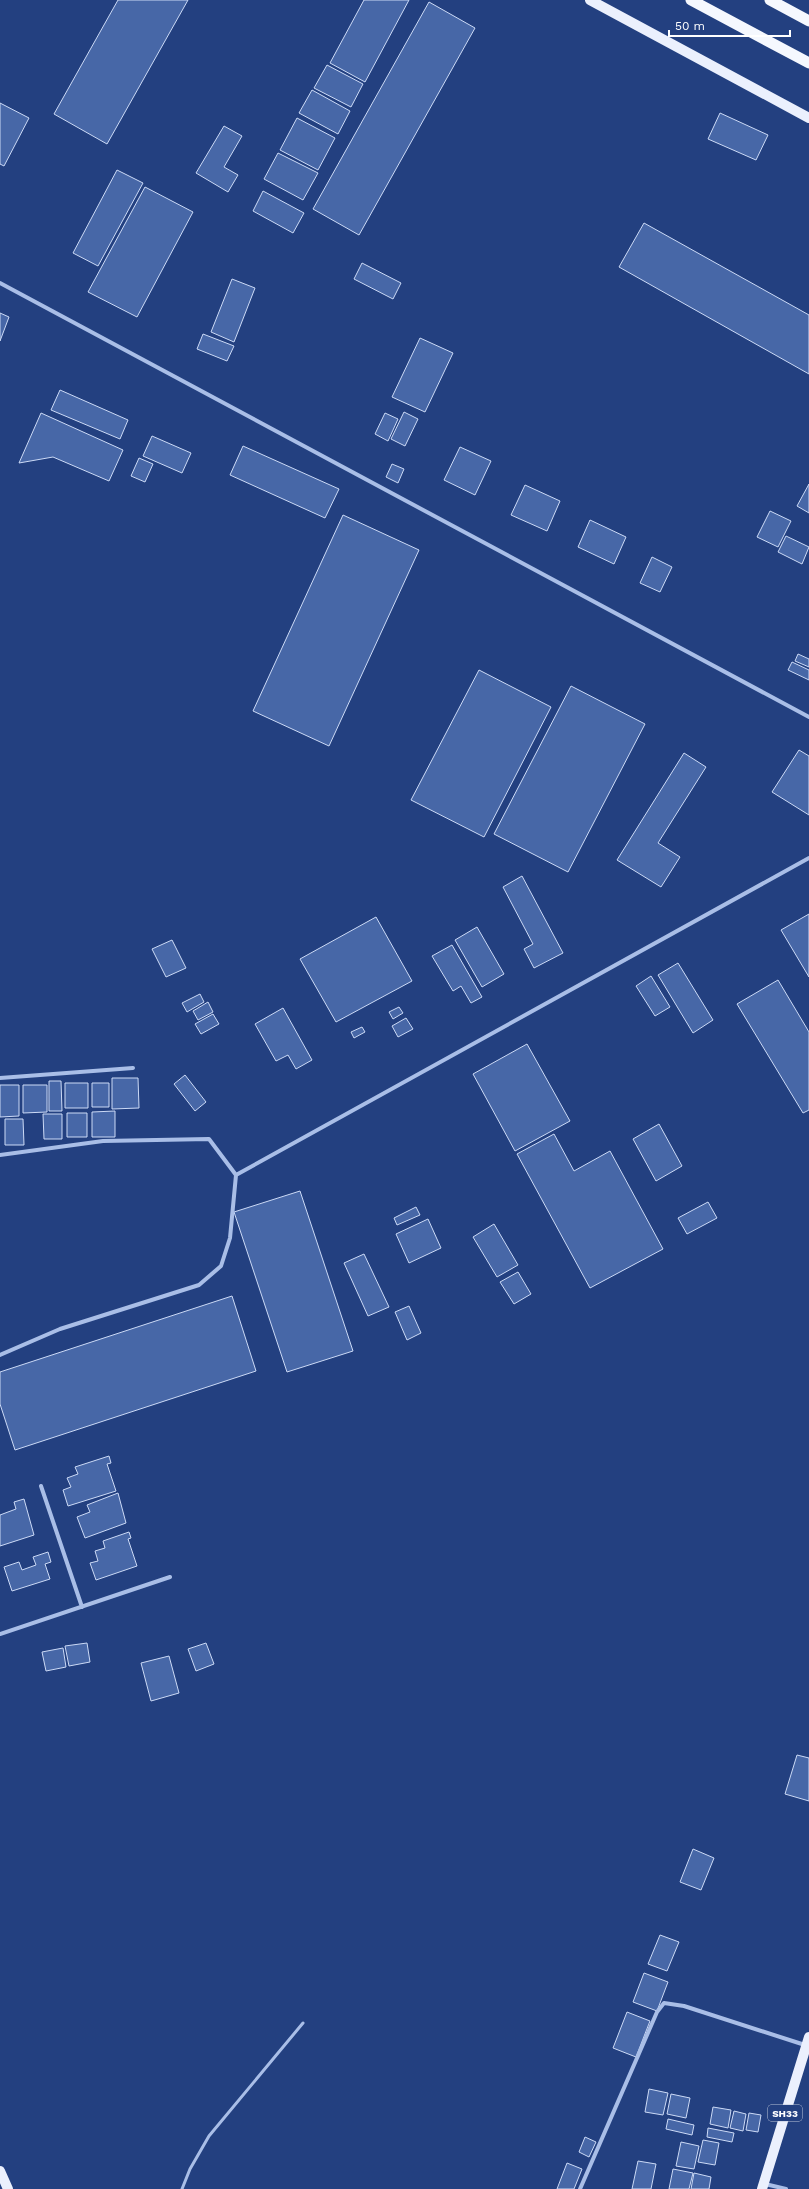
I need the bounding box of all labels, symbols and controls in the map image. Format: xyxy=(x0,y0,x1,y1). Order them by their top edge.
scale bar xyxy=(669,12,790,38)
text: 50 m xyxy=(675,19,705,33)
road number: SH33 xyxy=(768,2105,802,2121)

